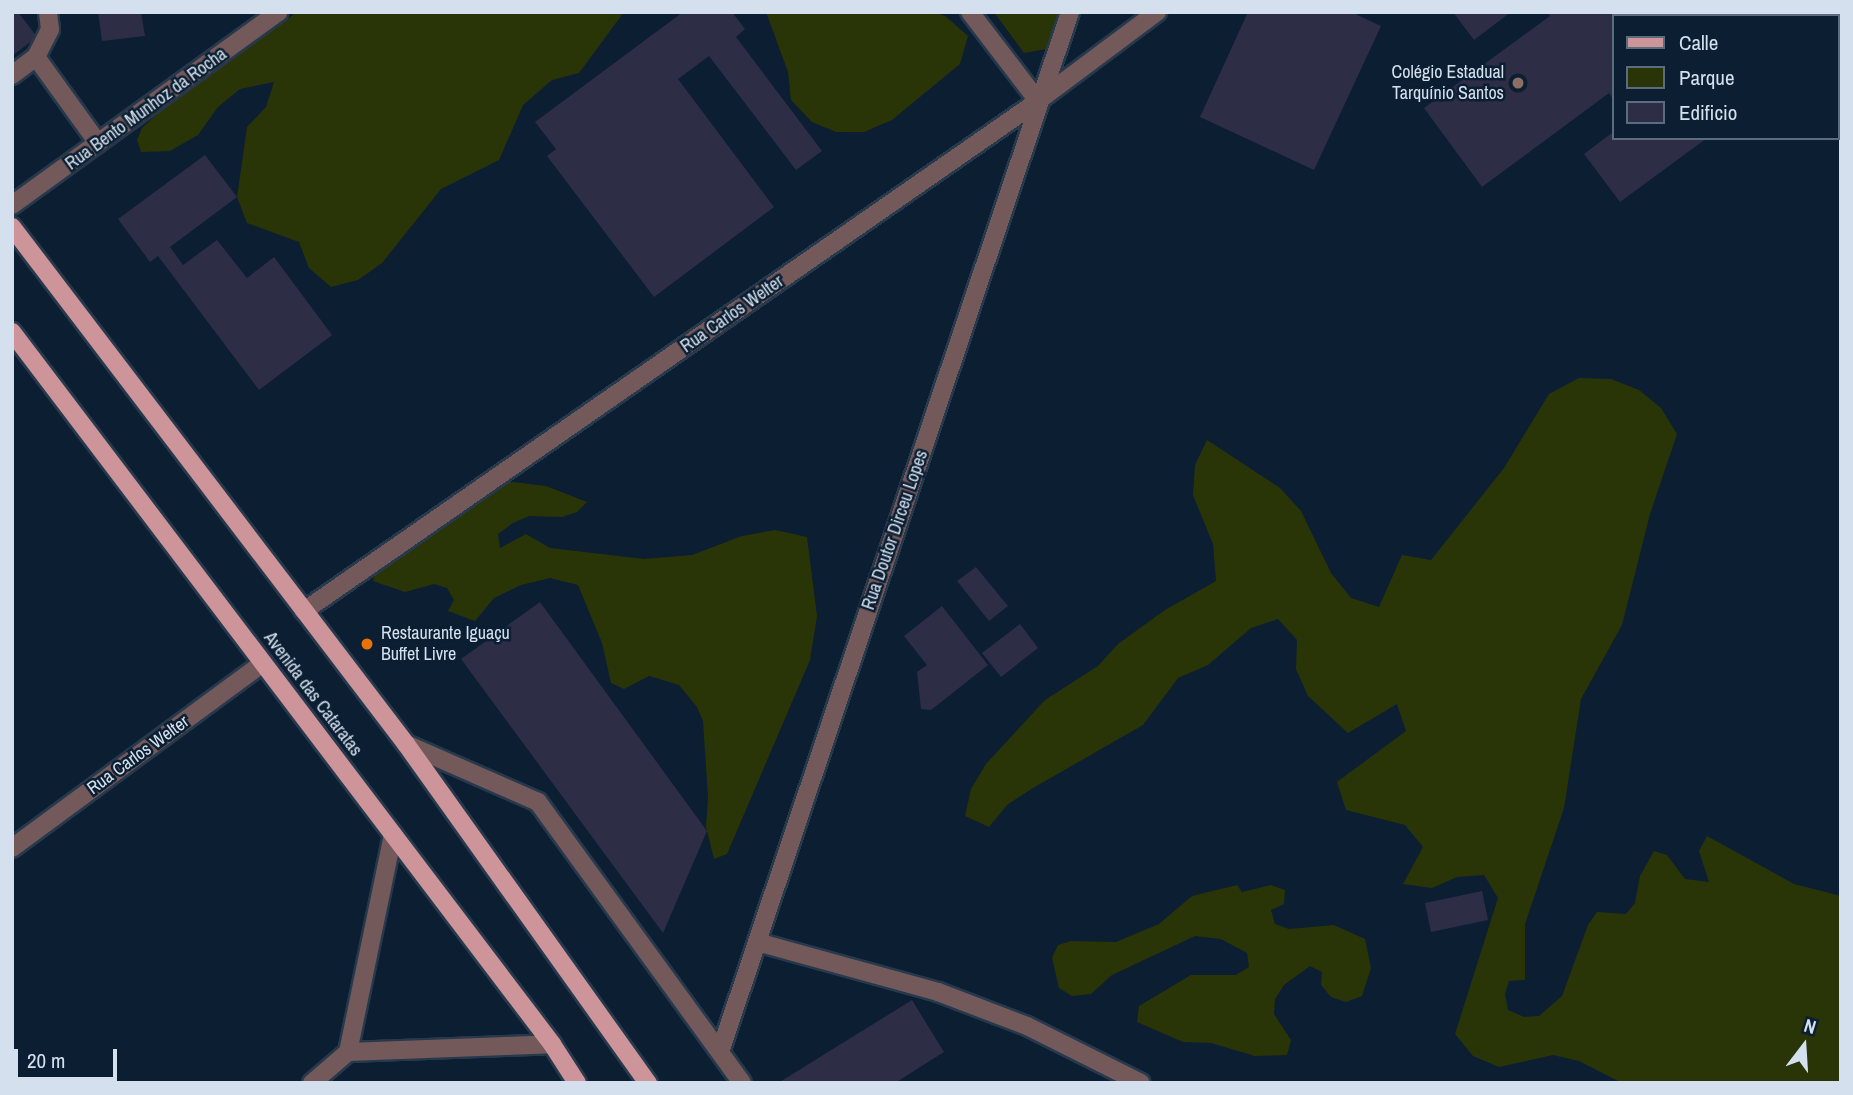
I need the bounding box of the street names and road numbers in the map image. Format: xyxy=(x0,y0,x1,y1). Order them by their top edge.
street label: Rua Bento Munhoz da Rocha xyxy=(61,43,231,175)
street label: Rua Carlos Welter xyxy=(677,271,787,357)
street label: Rua Doutor Dirceu Lopes xyxy=(858,447,932,613)
street label: Avenida das Cataratas xyxy=(259,628,367,760)
street label: Rua Carlos Welter xyxy=(83,711,193,799)

